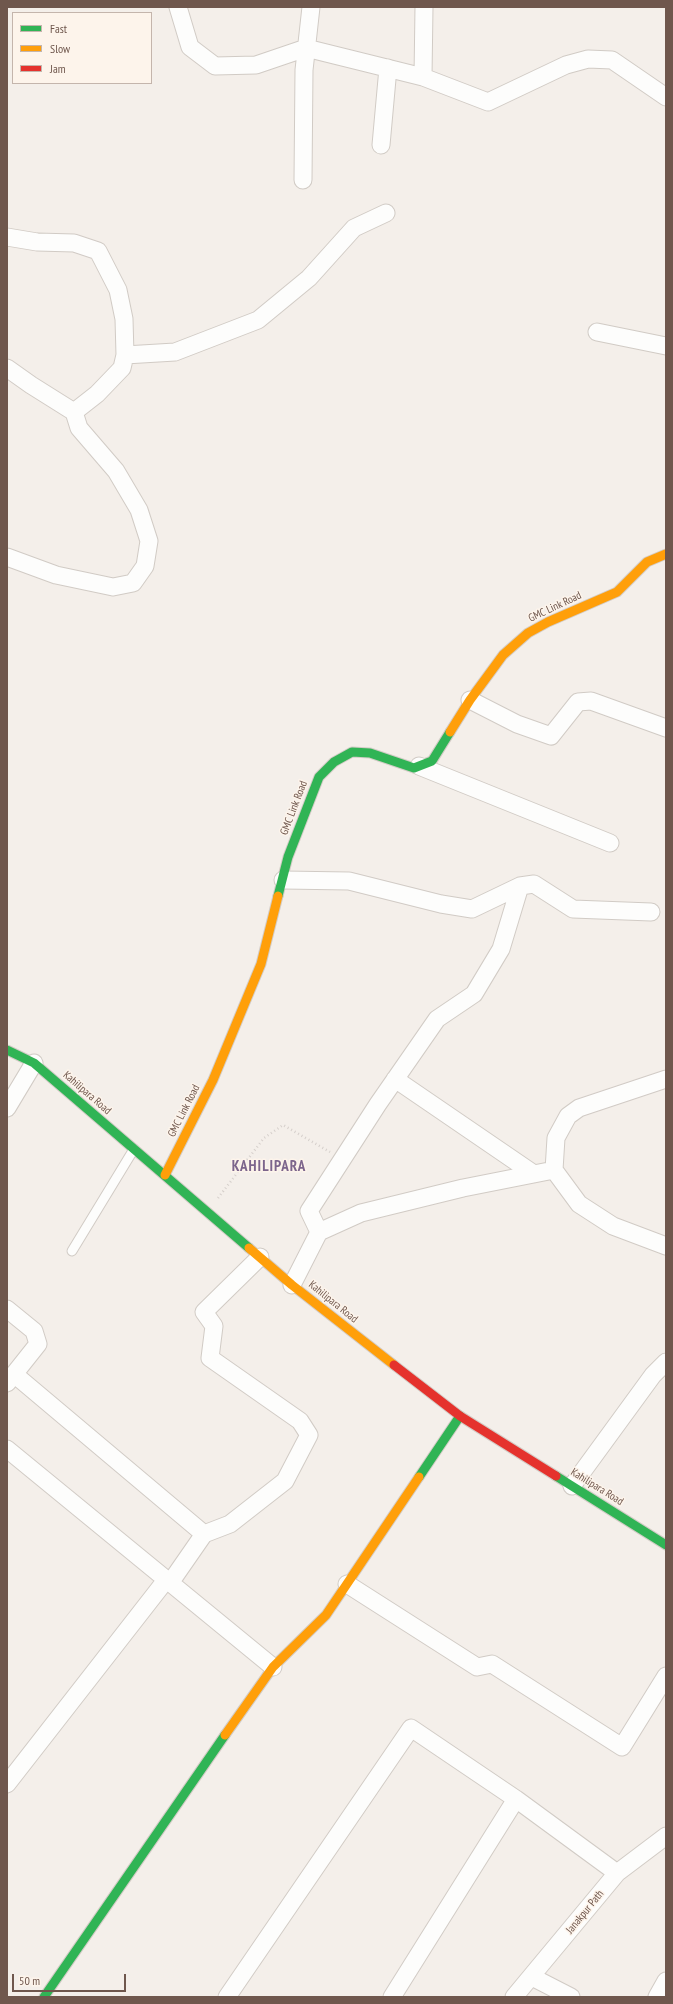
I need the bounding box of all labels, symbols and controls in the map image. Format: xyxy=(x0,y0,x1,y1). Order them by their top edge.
legend xyxy=(12,12,152,84)
text: Fast xyxy=(50,21,67,36)
text: Slow xyxy=(50,41,70,56)
text: Jam xyxy=(50,61,66,76)
street label: GMC Link Road xyxy=(526,589,584,625)
street label: GMC Link Road xyxy=(278,779,310,837)
street label: Kahilipara Road xyxy=(60,1069,114,1117)
street label: GMC Link Road xyxy=(165,1083,203,1139)
district label: KAHILIPARA xyxy=(232,1158,306,1176)
street label: Kahilipara Road xyxy=(306,1278,360,1326)
street label: Kahilipara Road xyxy=(568,1466,626,1508)
street label: Janakpur Path xyxy=(563,1887,607,1937)
scale bar xyxy=(14,1966,128,1992)
text: 50 m xyxy=(19,1973,40,1988)

